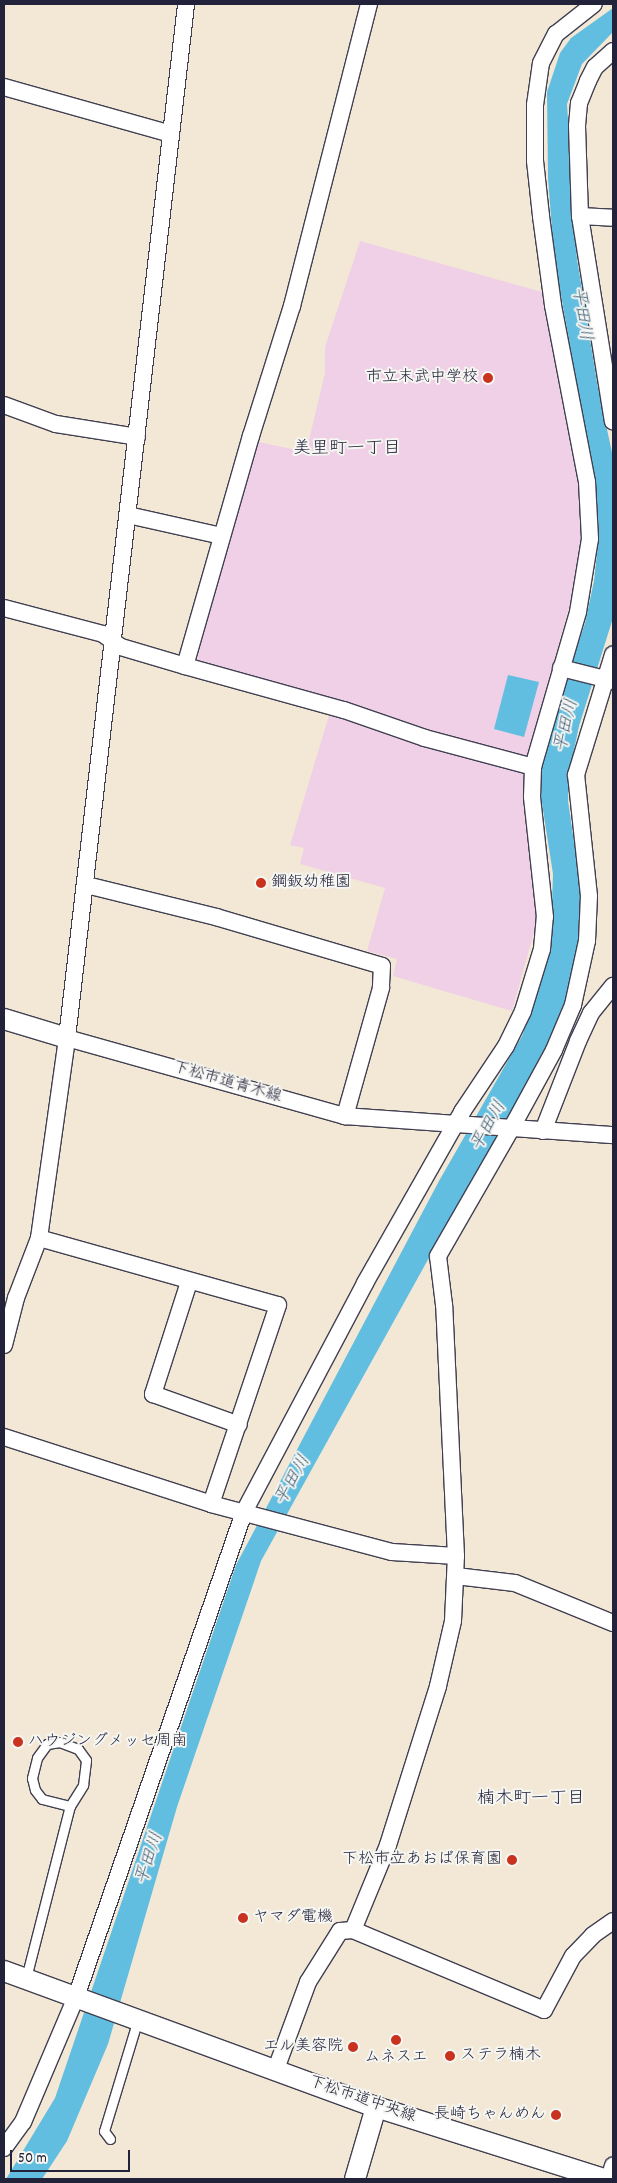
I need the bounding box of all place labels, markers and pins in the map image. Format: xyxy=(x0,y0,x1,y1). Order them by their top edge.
place label: 市立末武中学校 xyxy=(366,368,478,388)
marker: 市立末武中学校 xyxy=(482,372,494,384)
place label: 鋼鈑幼稚園 xyxy=(271,873,351,893)
marker: 鋼鈑幼稚園 xyxy=(255,877,267,889)
place label: ハウジングメッセ周南 xyxy=(28,1732,188,1752)
marker: ハウジングメッセ周南 xyxy=(12,1736,24,1748)
place label: 下松市立あおば保育園 xyxy=(342,1850,502,1870)
marker: 下松市立あおば保育園 xyxy=(506,1854,518,1866)
place label: ヤマダ電機 xyxy=(253,1908,333,1928)
marker: ヤマダ電機 xyxy=(237,1912,249,1924)
marker: ムネスエ xyxy=(390,2034,402,2046)
place label: エル美容院 xyxy=(263,2037,343,2057)
marker: エル美容院 xyxy=(347,2041,359,2053)
place label: ステラ楠木 xyxy=(460,2046,540,2066)
place label: ムネスエ xyxy=(364,2048,428,2068)
marker: ステラ楠木 xyxy=(444,2050,456,2062)
place label: 長崎ちゃんめん xyxy=(434,2105,546,2125)
marker: 長崎ちゃんめん xyxy=(550,2109,562,2121)

